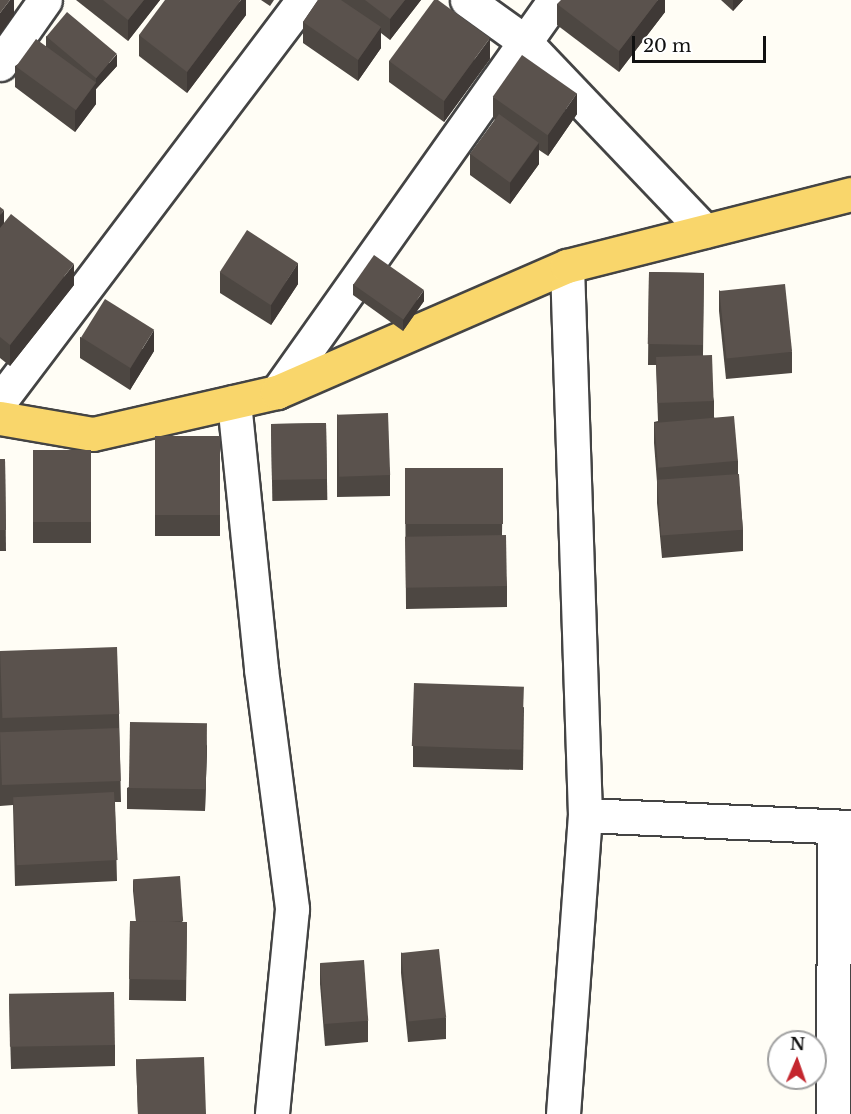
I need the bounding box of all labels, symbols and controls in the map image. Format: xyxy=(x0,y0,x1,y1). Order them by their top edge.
scale bar xyxy=(635,24,768,62)
text: 20 m xyxy=(643,35,691,57)
north arrow xyxy=(767,1030,827,1090)
text: N xyxy=(790,1034,805,1054)

